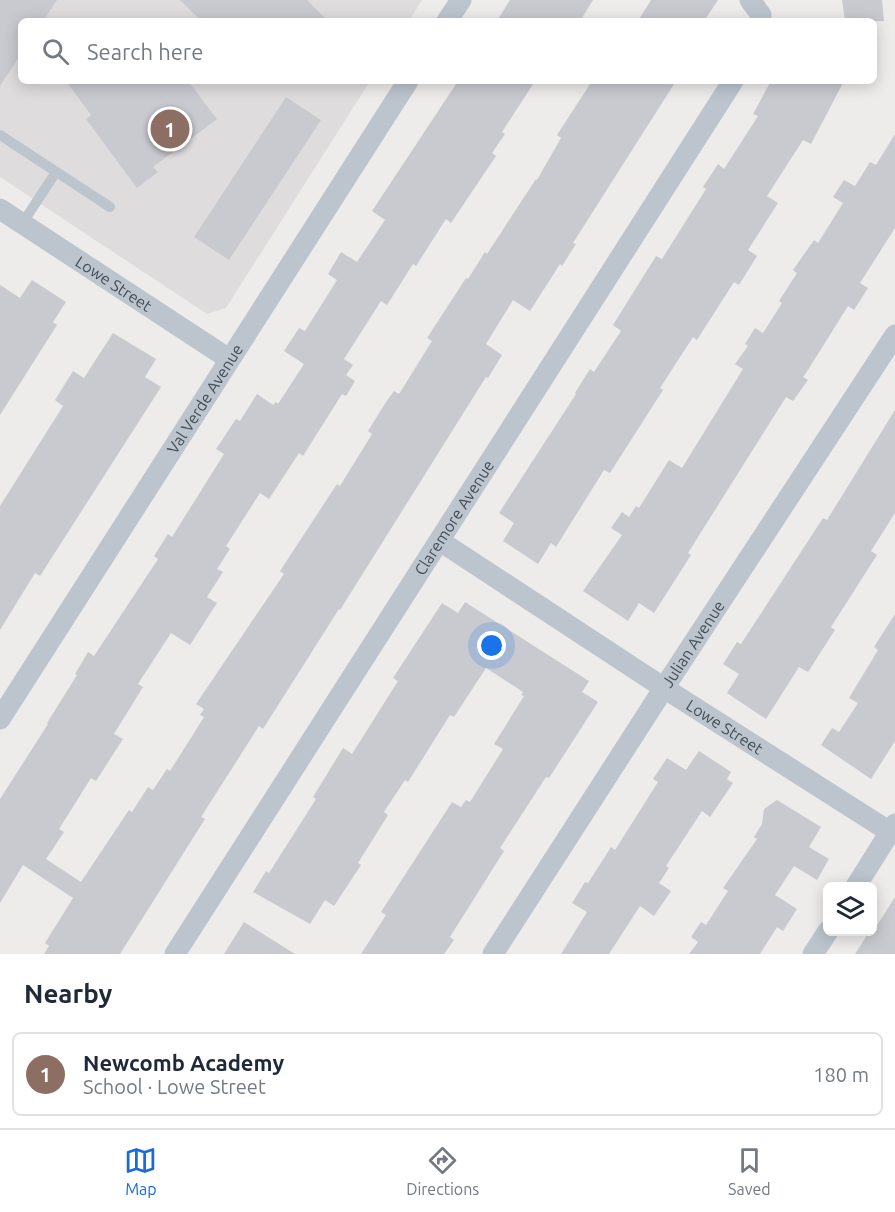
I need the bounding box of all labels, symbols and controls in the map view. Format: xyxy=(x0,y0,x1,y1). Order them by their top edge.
search box xyxy=(18,18,877,84)
icon: search xyxy=(39,35,72,68)
text: Search here xyxy=(87,39,203,64)
pin: 1 xyxy=(150,106,190,152)
street label: Lowe Street xyxy=(72,252,156,315)
street label: Val Verde Avenue xyxy=(163,341,246,457)
street label: Claremore Avenue xyxy=(411,457,497,578)
street label: Julian Avenue xyxy=(658,597,728,691)
your location xyxy=(477,631,506,660)
street label: Lowe Street xyxy=(683,696,767,758)
map controls xyxy=(823,882,877,936)
button: layers xyxy=(823,882,877,936)
text: Nearby xyxy=(24,979,112,1008)
text: Newcomb Academy xyxy=(83,1050,284,1075)
text: 1 xyxy=(40,1063,51,1086)
text: 180 m xyxy=(813,1063,869,1086)
text: School · Lowe Street xyxy=(83,1075,266,1098)
tab: Map xyxy=(124,1144,157,1198)
tab: Directions xyxy=(406,1144,479,1198)
tab: Saved xyxy=(728,1144,771,1198)

